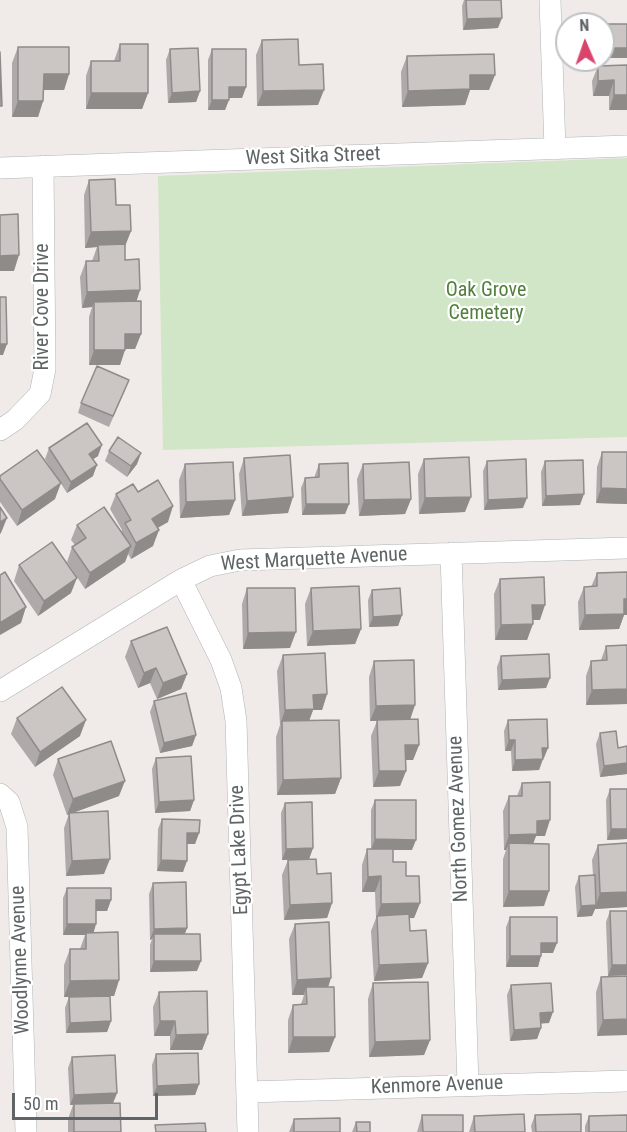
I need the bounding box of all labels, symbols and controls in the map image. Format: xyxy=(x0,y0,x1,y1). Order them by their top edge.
north arrow xyxy=(555,12,615,72)
text: N xyxy=(579,16,590,35)
street label: West Sitka Street xyxy=(245,143,381,171)
street label: River Cove Drive xyxy=(31,243,55,371)
park label: Oak Grove Cemetery xyxy=(446,279,526,326)
street label: West Marquette Avenue xyxy=(220,543,408,577)
street label: North Gomez Avenue xyxy=(444,735,474,903)
street label: Egypt Lake Drive xyxy=(226,785,254,915)
street label: Woodlynne Avenue xyxy=(6,885,36,1035)
street label: Kenmore Avenue xyxy=(370,1072,504,1100)
scale bar xyxy=(15,1081,160,1119)
text: 50 m xyxy=(23,1093,58,1114)

